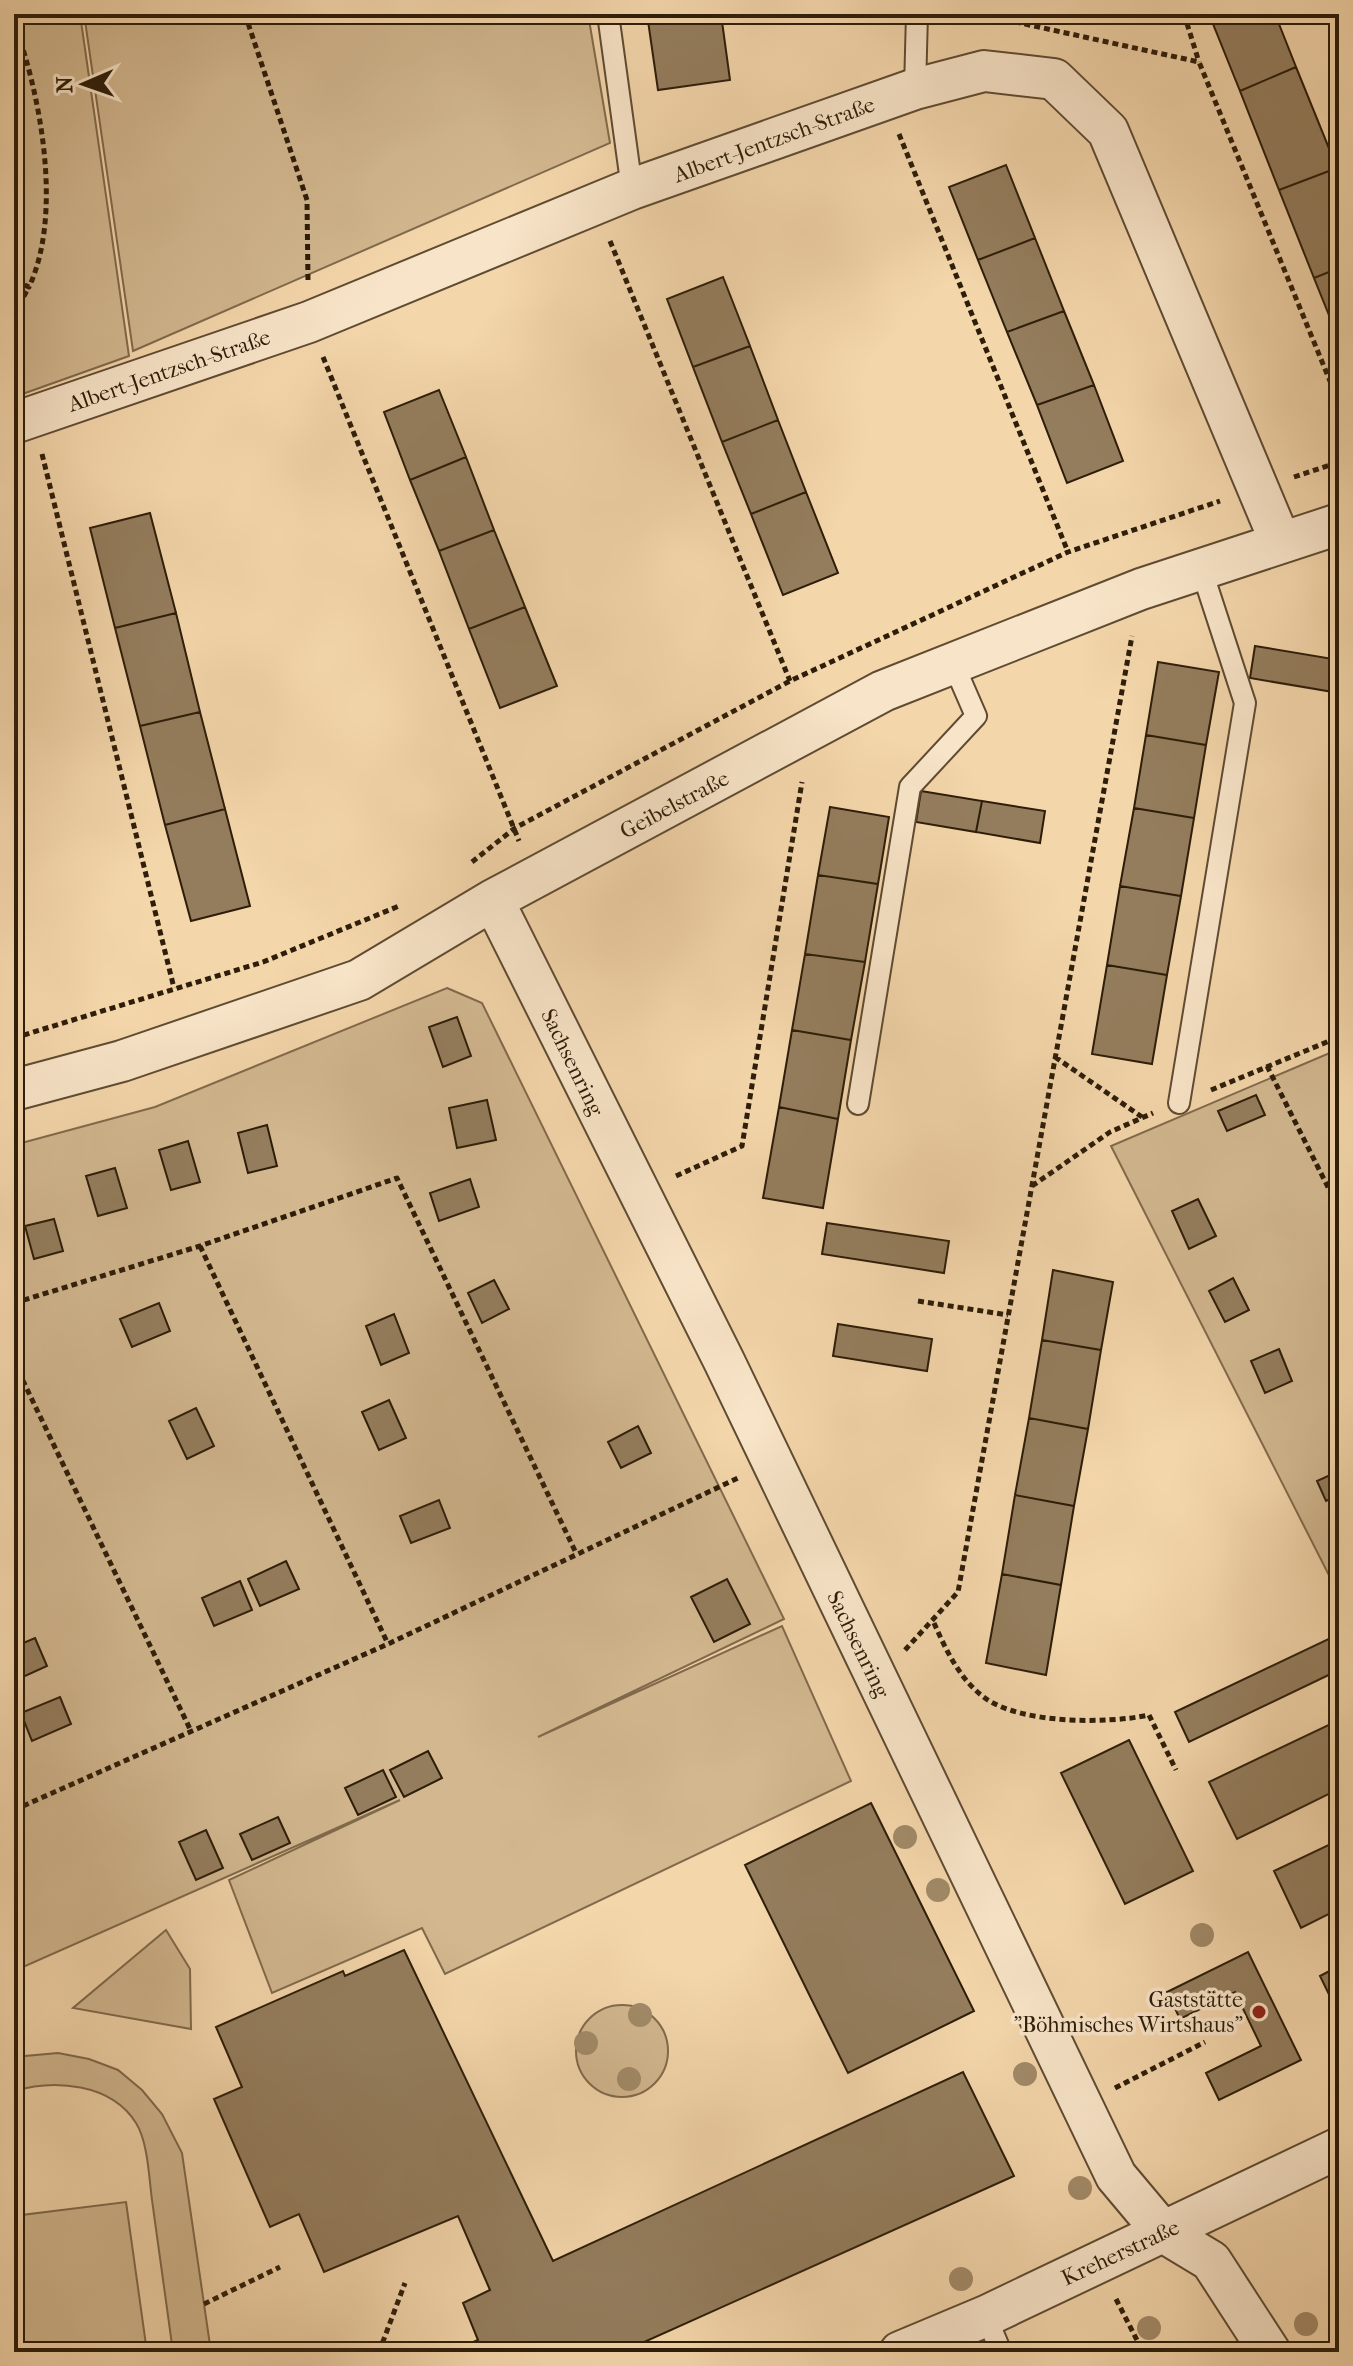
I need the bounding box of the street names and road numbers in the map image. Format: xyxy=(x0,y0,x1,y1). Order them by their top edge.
street label: Albert-Jentzsch-Straße xyxy=(669,91,879,189)
street label: Albert-Jentzsch-Straße xyxy=(64,324,274,418)
street label: Geibelstraße xyxy=(616,765,733,844)
street label: Sachsenring xyxy=(535,1005,609,1120)
street label: Sachsenring xyxy=(821,1587,895,1702)
street label: Kreherstraße xyxy=(1057,2214,1184,2292)

